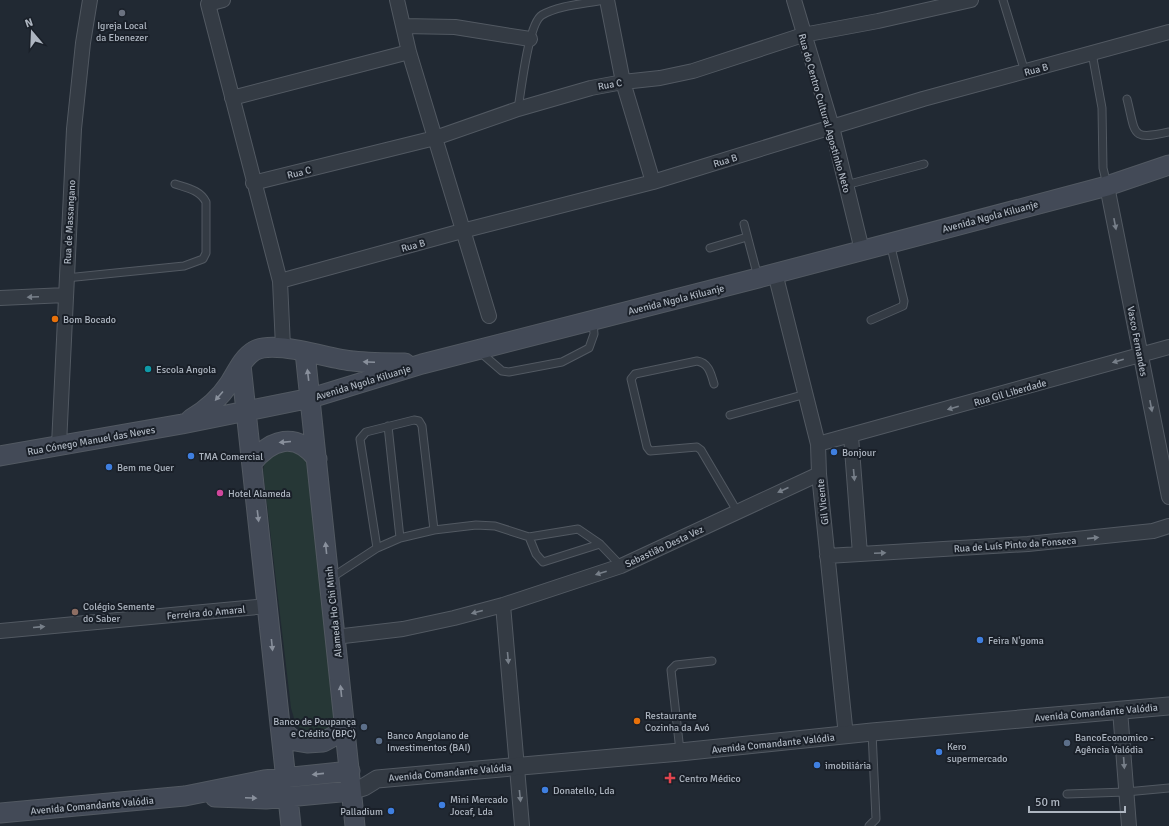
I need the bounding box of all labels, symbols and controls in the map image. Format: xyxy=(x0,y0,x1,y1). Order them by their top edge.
marker: Igreja Local da Ebenezer xyxy=(117,8,127,18)
north arrow xyxy=(12,12,52,52)
text: N xyxy=(23,16,35,30)
place label: Igreja Local da Ebenezer xyxy=(96,20,148,44)
street label: Rua do Centro Cultural Agostinho Neto xyxy=(796,32,853,194)
street label: Rua B xyxy=(1023,61,1050,79)
street label: Rua C xyxy=(597,77,623,93)
street label: Rua B xyxy=(712,152,739,170)
street label: Rua C xyxy=(286,164,313,182)
street label: Rua de Massangano xyxy=(62,180,78,265)
street label: Avenida Ngola Kiluanje xyxy=(941,198,1040,236)
one-way arrow xyxy=(1112,218,1118,230)
street label: Rua B xyxy=(400,237,427,255)
street label: Avenida Ngola Kiluanje xyxy=(627,282,726,318)
one-way arrow xyxy=(27,293,39,300)
street label: Vasco Fernandes xyxy=(1124,305,1150,378)
marker: Bom Bocado xyxy=(50,314,60,324)
place label: Bom Bocado xyxy=(63,314,116,326)
one-way arrow xyxy=(1112,358,1124,364)
one-way arrow xyxy=(363,359,375,366)
street label: Avenida Ngola Kiluanje xyxy=(314,363,412,403)
marker: Escola Angola xyxy=(143,364,153,374)
place label: Escola Angola xyxy=(156,364,216,376)
one-way arrow xyxy=(305,369,311,381)
street label: Rua Gil Liberdade xyxy=(973,377,1048,409)
one-way arrow xyxy=(214,391,223,401)
one-way arrow xyxy=(1148,400,1154,412)
one-way arrow xyxy=(946,405,958,411)
street label: Rua Cónego Manuel das Neves xyxy=(26,424,157,458)
one-way arrow xyxy=(279,439,291,445)
marker: Bonjour xyxy=(829,447,839,457)
place label: Bonjour xyxy=(842,447,876,459)
marker: TMA Comercial xyxy=(186,451,196,461)
place label: TMA Comercial xyxy=(199,451,263,463)
marker: Bem me Quer xyxy=(104,462,114,472)
place label: Bem me Quer xyxy=(117,462,174,474)
one-way arrow xyxy=(851,469,858,481)
street label: Gil Vicente xyxy=(815,478,831,526)
one-way arrow xyxy=(778,487,789,493)
marker: Hotel Alameda xyxy=(215,488,225,498)
place label: Hotel Alameda xyxy=(228,488,291,500)
one-way arrow xyxy=(255,510,262,522)
street label: Sebastião Desta Vez xyxy=(623,523,706,570)
one-way arrow xyxy=(1087,534,1099,541)
street label: Rua de Luís Pinto da Fonseca xyxy=(953,535,1077,555)
one-way arrow xyxy=(323,542,329,554)
one-way arrow xyxy=(874,550,887,556)
street label: Alameda Ho Chi Minh xyxy=(323,566,345,658)
one-way arrow xyxy=(595,570,607,576)
place label: Colégio Semente do Saber xyxy=(83,601,155,625)
street label: Ferreira do Amaral xyxy=(166,604,246,622)
marker: Colégio Semente do Saber xyxy=(70,607,80,617)
one-way arrow xyxy=(471,609,484,615)
one-way arrow xyxy=(33,624,45,631)
marker: Feira N'goma xyxy=(975,635,985,645)
place label: Feira N'goma xyxy=(988,635,1044,647)
one-way arrow xyxy=(269,639,276,651)
one-way arrow xyxy=(504,652,511,664)
one-way arrow xyxy=(338,685,344,697)
street label: Avenida Comandante Valódia xyxy=(1034,702,1158,724)
place label: Restaurante Cozinha da Avó xyxy=(645,710,710,734)
place label: Banco de Poupança e Crédito (BPC) xyxy=(273,716,356,740)
marker: Restaurante Cozinha da Avó xyxy=(632,716,642,726)
marker: Banco de Poupança e Crédito (BPC) xyxy=(359,722,369,732)
place label: Banco Angolano de Investimentos (BAI) xyxy=(387,730,471,754)
street label: Avenida Comandante Valódia xyxy=(711,732,835,756)
place label: BancoEconomico - Agência Valódia xyxy=(1075,732,1154,756)
marker: Banco Angolano de Investimentos (BAI) xyxy=(374,736,384,746)
marker: BancoEconomico - Agência Valódia xyxy=(1062,738,1072,748)
place label: Kero supermercado xyxy=(947,741,1008,765)
marker: Kero supermercado xyxy=(934,747,944,757)
one-way arrow xyxy=(1120,757,1127,769)
marker: imobiliária xyxy=(812,760,822,770)
place label: imobiliária xyxy=(825,760,871,772)
street label: Avenida Comandante Valódia xyxy=(388,762,512,784)
one-way arrow xyxy=(312,771,324,778)
marker: Centro Médico xyxy=(664,772,676,784)
place label: Centro Médico xyxy=(679,773,741,785)
marker: Donatello, Lda xyxy=(540,785,550,795)
place label: Donatello, Lda xyxy=(553,785,615,797)
scale bar xyxy=(1029,788,1125,814)
one-way arrow xyxy=(516,790,523,802)
place label: Mini Mercado Jocaf, Lda xyxy=(450,794,508,818)
street label: Avenida Comandante Valódia xyxy=(30,795,154,817)
one-way arrow xyxy=(245,795,257,802)
text: 50 m xyxy=(1035,795,1060,810)
marker: Mini Mercado Jocaf, Lda xyxy=(437,800,447,810)
place label: Palladium xyxy=(340,806,383,818)
marker: Palladium xyxy=(386,806,396,816)

